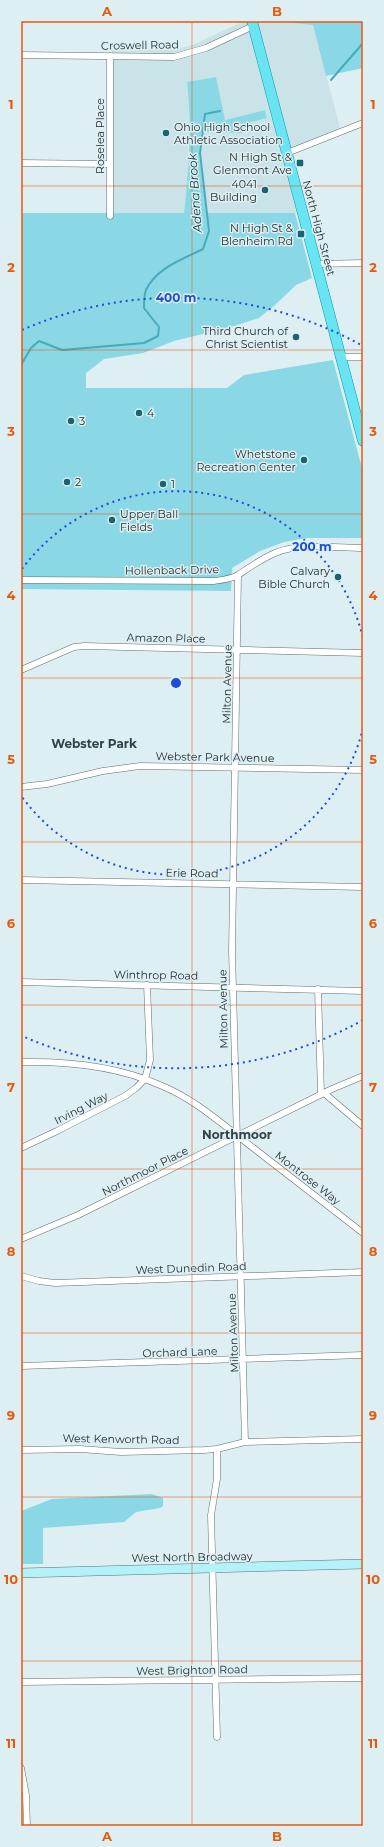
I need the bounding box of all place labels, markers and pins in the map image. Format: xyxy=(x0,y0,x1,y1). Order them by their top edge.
place label: Ohio High School Athletic Association xyxy=(174,120,283,147)
marker: Ohio High School Athletic Association xyxy=(161,128,171,138)
place label: N High St & Glenmont Ave xyxy=(213,150,293,177)
marker: N High St & Glenmont Ave xyxy=(295,158,305,168)
place label: 4041 Building xyxy=(210,177,257,204)
marker: 4041 Building xyxy=(260,185,270,195)
place label: N High St & Blenheim Rd xyxy=(221,221,294,248)
marker: N High St & Blenheim Rd xyxy=(296,229,306,239)
place label: Third Church of Christ Scientist xyxy=(203,324,289,351)
marker: Third Church of Christ Scientist xyxy=(291,332,301,342)
place label: 4 xyxy=(147,406,155,420)
marker: 4 xyxy=(134,408,144,418)
place label: 3 xyxy=(79,414,85,428)
marker: 3 xyxy=(66,416,76,426)
place label: Whetstone Recreation Center xyxy=(196,447,296,474)
marker: Whetstone Recreation Center xyxy=(299,455,309,465)
place label: 2 xyxy=(75,475,81,489)
marker: 2 xyxy=(62,477,72,487)
place label: 1 xyxy=(171,477,175,491)
marker: 1 xyxy=(158,479,168,489)
place label: Upper Ball Fields xyxy=(120,507,178,534)
marker: Upper Ball Fields xyxy=(107,515,117,525)
place label: Calvary Bible Church xyxy=(258,564,330,591)
marker: Calvary Bible Church xyxy=(333,572,343,582)
centre of rings xyxy=(169,676,183,690)

